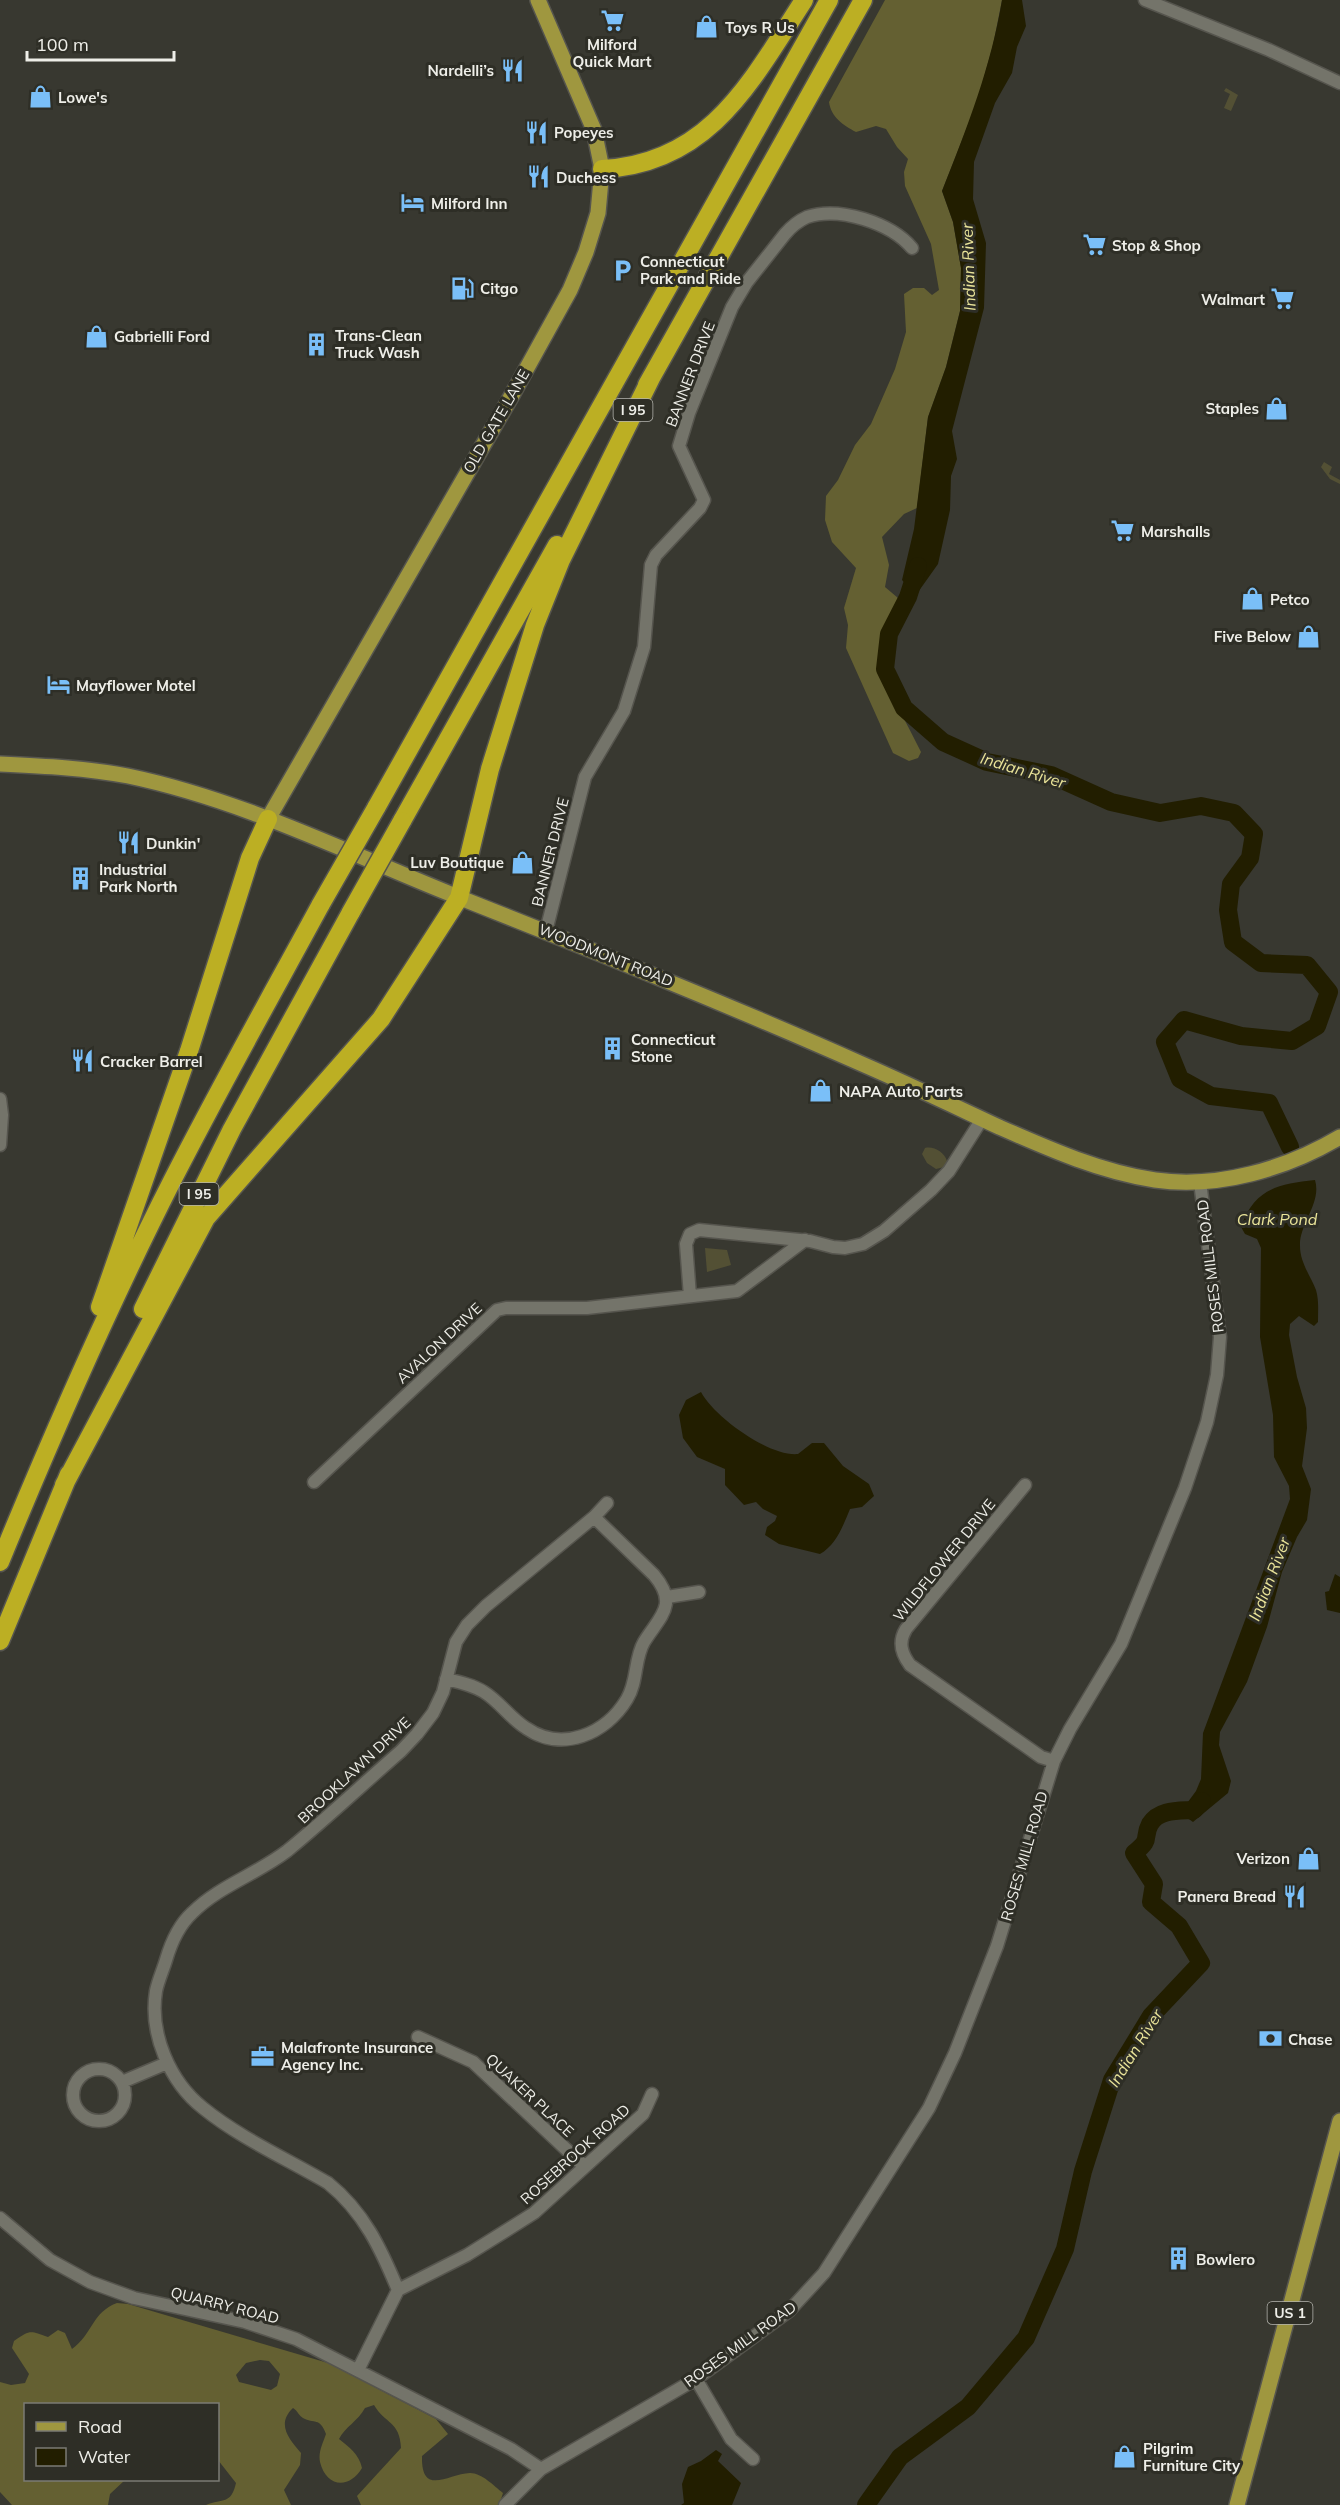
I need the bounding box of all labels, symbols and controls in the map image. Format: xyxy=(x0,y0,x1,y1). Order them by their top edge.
supermarket icon: Milford Quick Mart xyxy=(599,7,625,33)
shop icon: Toys R Us xyxy=(694,14,720,40)
place label: Toys R Us xyxy=(725,18,795,37)
scale bar xyxy=(27,24,174,62)
text: 100 m xyxy=(36,33,89,56)
place label: Milford Quick Mart xyxy=(573,35,652,71)
restaurant icon: Nardelli’s xyxy=(499,57,525,83)
place label: Nardelli’s xyxy=(428,61,494,80)
shop icon: Lowe's xyxy=(27,84,53,110)
place label: Lowe's xyxy=(58,88,108,107)
restaurant icon: Popeyes xyxy=(523,119,549,145)
place label: Popeyes xyxy=(554,123,614,142)
restaurant icon: Duchess xyxy=(525,164,551,190)
place label: Duchess xyxy=(556,168,616,187)
hotel icon: Milford Inn xyxy=(400,190,426,216)
place label: Milford Inn xyxy=(431,194,508,213)
water label: Indian River xyxy=(956,222,980,311)
supermarket icon: Stop & Shop xyxy=(1081,232,1107,258)
place label: Stop & Shop xyxy=(1112,236,1201,255)
place label: Connecticut Park and Ride xyxy=(640,252,741,288)
parking icon: Connecticut Park and Ride xyxy=(609,257,635,283)
fuel station icon: Citgo xyxy=(449,275,475,301)
place label: Citgo xyxy=(480,279,518,298)
supermarket icon: Walmart xyxy=(1270,286,1296,312)
place label: Walmart xyxy=(1201,290,1265,309)
street label: BANNER DRIVE xyxy=(661,318,719,429)
shop icon: Gabrielli Ford xyxy=(83,323,109,349)
place label: Trans-Clean Truck Wash xyxy=(335,326,422,362)
place label: Gabrielli Ford xyxy=(114,327,210,346)
building icon: Trans-Clean Truck Wash xyxy=(304,331,330,357)
street label: OLD GATE LANE xyxy=(459,366,533,476)
shop icon: Staples xyxy=(1264,395,1290,421)
road number: I 95 xyxy=(614,399,652,421)
place label: Staples xyxy=(1205,399,1259,418)
supermarket icon: Marshalls xyxy=(1110,518,1136,544)
place label: Marshalls xyxy=(1141,522,1210,541)
shop icon: Petco xyxy=(1239,586,1265,612)
place label: Petco xyxy=(1270,590,1310,609)
shop icon: Five Below xyxy=(1296,623,1322,649)
place label: Five Below xyxy=(1214,627,1292,646)
hotel icon: Mayflower Motel xyxy=(45,672,71,698)
place label: Mayflower Motel xyxy=(76,676,196,695)
water label: Indian River xyxy=(978,748,1069,793)
street label: BANNER DRIVE xyxy=(527,795,573,908)
restaurant icon: Dunkin' xyxy=(115,830,141,856)
place label: Dunkin' xyxy=(146,834,200,853)
shop icon: Luv Boutique xyxy=(509,849,535,875)
place label: Luv Boutique xyxy=(410,853,504,872)
place label: Industrial Park North xyxy=(99,860,177,896)
building icon: Industrial Park North xyxy=(68,865,94,891)
street label: WOODMONT ROAD xyxy=(536,919,676,991)
place label: Connecticut Stone xyxy=(631,1030,716,1066)
building icon: Connecticut Stone xyxy=(600,1035,626,1061)
restaurant icon: Cracker Barrel xyxy=(69,1048,95,1074)
place label: Cracker Barrel xyxy=(100,1052,203,1071)
shop icon: NAPA Auto Parts xyxy=(808,1078,834,1104)
place label: NAPA Auto Parts xyxy=(839,1082,963,1101)
road number: I 95 xyxy=(180,1183,218,1205)
street label: ROSES MILL ROAD xyxy=(1192,1198,1228,1334)
water label: Clark Pond xyxy=(1237,1209,1318,1229)
street label: AVALON DRIVE xyxy=(392,1298,486,1387)
street label: WILDFLOWER DRIVE xyxy=(889,1495,999,1625)
water label: Indian River xyxy=(1244,1533,1295,1624)
street label: BROOKLAWN DRIVE xyxy=(293,1713,415,1827)
street label: ROSES MILL ROAD xyxy=(996,1789,1052,1923)
shop icon: Verizon xyxy=(1295,1845,1321,1871)
place label: Verizon xyxy=(1235,1849,1290,1868)
restaurant icon: Panera Bread xyxy=(1281,1883,1307,1909)
place label: Panera Bread xyxy=(1178,1887,1276,1906)
water label: Indian River xyxy=(1103,2004,1167,2091)
bank icon: Chase xyxy=(1257,2026,1283,2052)
place label: Chase xyxy=(1288,2030,1332,2049)
place label: Malafronte Insurance Agency Inc. xyxy=(281,2038,433,2074)
office icon: Malafronte Insurance Agency Inc. xyxy=(250,2043,276,2069)
street label: QUAKER PLACE xyxy=(482,2049,578,2141)
street label: ROSEBROOK ROAD xyxy=(516,2100,634,2208)
building icon: Bowlero xyxy=(1165,2246,1191,2272)
place label: Bowlero xyxy=(1196,2250,1255,2269)
street label: QUARRY ROAD xyxy=(169,2282,281,2328)
street label: ROSES MILL ROAD xyxy=(680,2297,800,2391)
road number: US 1 xyxy=(1268,2302,1312,2324)
legend xyxy=(24,2403,219,2481)
text: Road xyxy=(78,2415,122,2438)
place label: Pilgrim Furniture City xyxy=(1143,2439,1241,2475)
shop icon: Pilgrim Furniture City xyxy=(1112,2444,1138,2470)
text: Water xyxy=(78,2445,131,2468)

